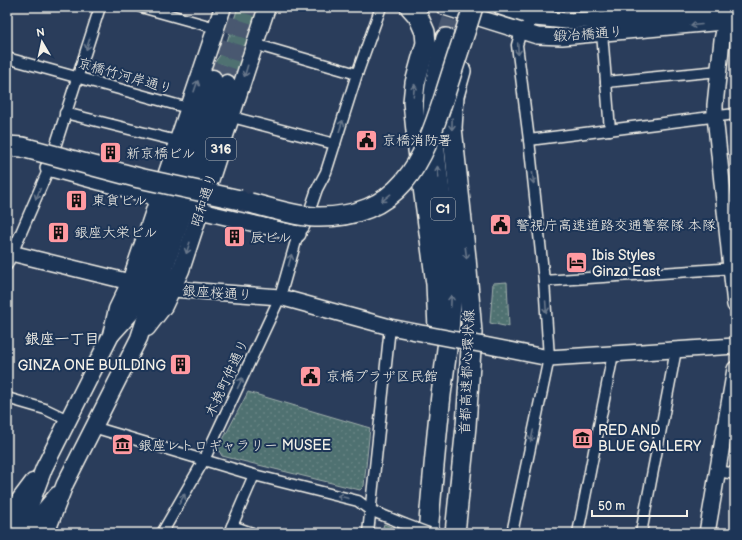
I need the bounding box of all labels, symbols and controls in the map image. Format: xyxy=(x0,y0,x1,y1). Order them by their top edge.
one-way arrow xyxy=(690,21,703,28)
north arrow xyxy=(22,22,62,62)
street label: 鍛冶橋通り xyxy=(552,23,624,45)
text: N xyxy=(35,26,46,40)
one-way arrow xyxy=(84,38,91,51)
one-way arrow xyxy=(515,42,522,55)
street label: 京橋竹河岸通り xyxy=(76,54,174,98)
one-way arrow xyxy=(242,64,249,77)
one-way arrow xyxy=(193,80,200,93)
one-way arrow xyxy=(411,84,418,97)
one-way arrow xyxy=(448,117,456,130)
one-way arrow xyxy=(338,119,345,132)
public building icon: 京橋消防署 xyxy=(354,127,380,153)
place label: 京橋消防署 xyxy=(382,132,452,149)
road number: 316 xyxy=(206,138,236,160)
building icon: 新京橋ビル xyxy=(98,140,124,166)
place label: 新京橋ビル xyxy=(126,145,196,162)
one-way arrow xyxy=(434,166,442,179)
street label: 昭和通り xyxy=(187,171,221,229)
one-way arrow xyxy=(530,171,537,184)
one-way arrow xyxy=(34,187,41,199)
building icon: 東貨ビル xyxy=(63,187,89,213)
place label: 東貨ビル xyxy=(92,192,148,209)
one-way arrow xyxy=(381,194,392,202)
road number: C1 xyxy=(431,198,455,220)
public building icon: 警視庁高速道路交通警察隊 本隊 xyxy=(488,212,514,238)
place label: 警視庁高速道路交通警察隊 本隊 xyxy=(516,217,716,234)
building icon: 銀座大栄ビル xyxy=(45,219,71,245)
place label: 銀座大栄ビル xyxy=(74,224,158,241)
building icon: 辰ビル xyxy=(222,224,248,250)
place label: 辰ビル xyxy=(250,229,292,246)
one-way arrow xyxy=(184,241,192,253)
one-way arrow xyxy=(462,246,470,259)
place label: Ibis Styles Ginza East xyxy=(592,247,661,280)
hotel icon: Ibis Styles Ginza East xyxy=(564,250,590,276)
one-way arrow xyxy=(287,253,294,266)
street label: 銀座桜通り xyxy=(181,282,253,304)
one-way arrow xyxy=(447,295,455,308)
one-way arrow xyxy=(542,301,550,314)
street label: 首都高速都心環状線 xyxy=(456,309,478,435)
district label: 銀座一丁目 xyxy=(24,330,100,349)
street label: 木挽町仲通り xyxy=(202,336,252,420)
building icon: GINZA ONE BUILDING xyxy=(168,352,194,378)
place label: GINZA ONE BUILDING xyxy=(18,357,166,374)
public building icon: 京橋プラザ区民館 xyxy=(298,363,324,389)
place label: 京橋プラザ区民館 xyxy=(326,368,438,385)
one-way arrow xyxy=(237,377,244,389)
place label: RED AND BLUE GALLERY xyxy=(598,422,702,455)
museum icon: RED AND BLUE GALLERY xyxy=(570,425,596,451)
one-way arrow xyxy=(528,429,536,442)
museum icon: 銀座レトロギャラリー MUSEE xyxy=(109,432,135,458)
place label: 銀座レトロギャラリー MUSEE xyxy=(138,437,331,454)
scale bar xyxy=(592,492,687,518)
one-way arrow xyxy=(178,493,186,505)
one-way arrow xyxy=(337,493,350,500)
text: 50 m xyxy=(598,499,625,514)

